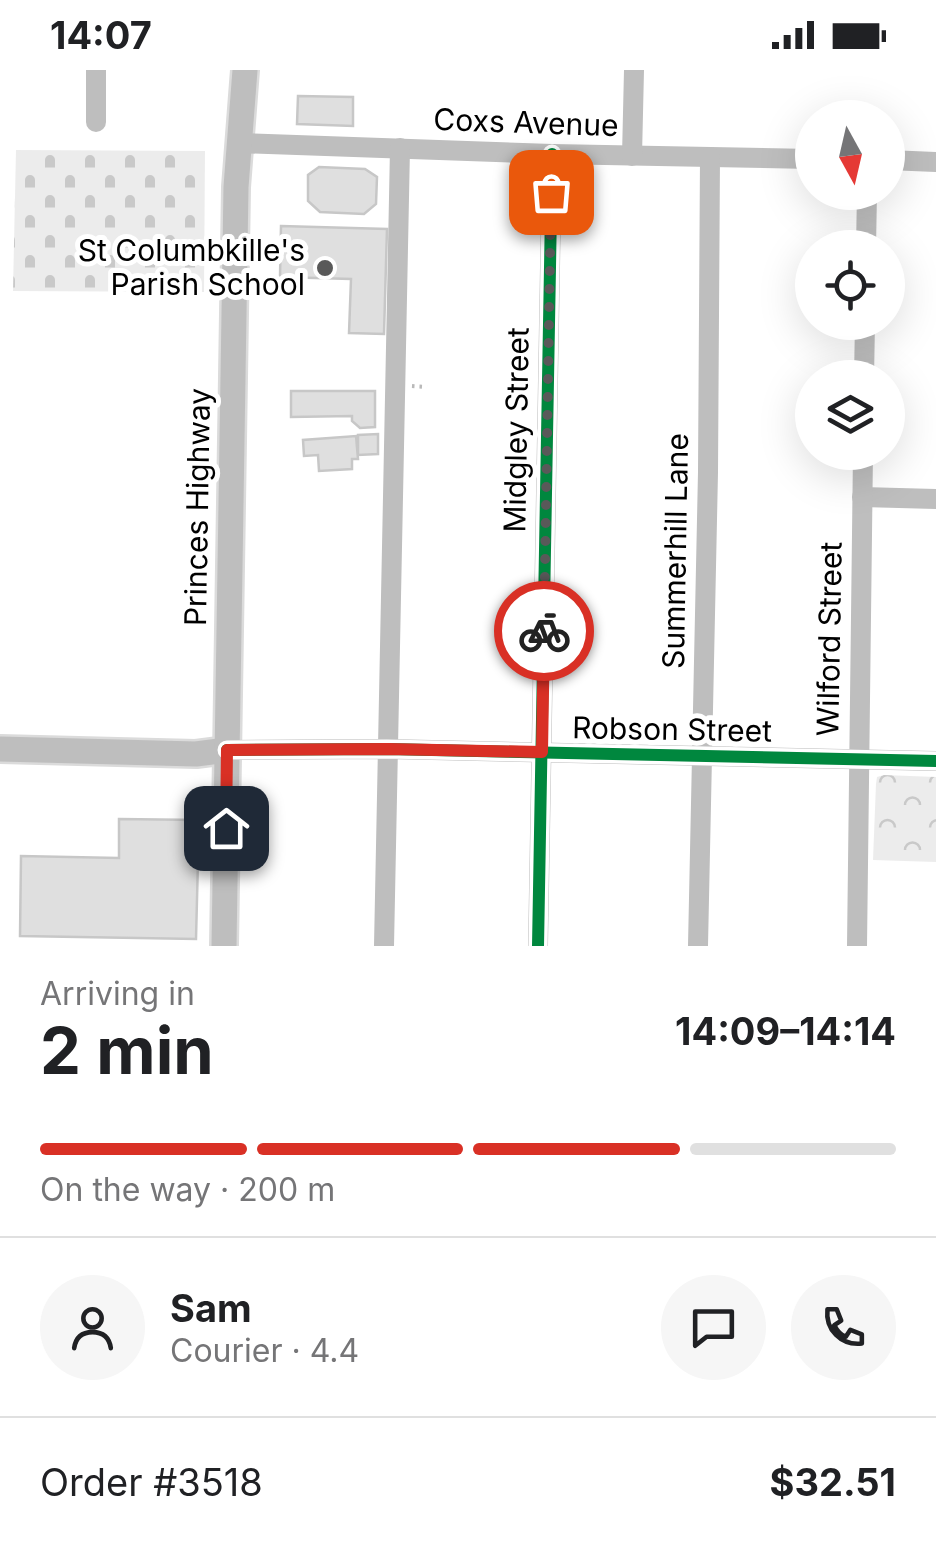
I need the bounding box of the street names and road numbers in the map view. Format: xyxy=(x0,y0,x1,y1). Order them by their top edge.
street label: Coxs Avenue xyxy=(433,101,619,143)
street label: Midgley Street xyxy=(496,327,536,533)
street label: Princes Highway xyxy=(177,387,217,626)
street label: Summerhill Lane xyxy=(655,433,695,669)
street label: Wilford Street xyxy=(809,541,849,737)
street label: Robson Street xyxy=(572,709,772,749)

